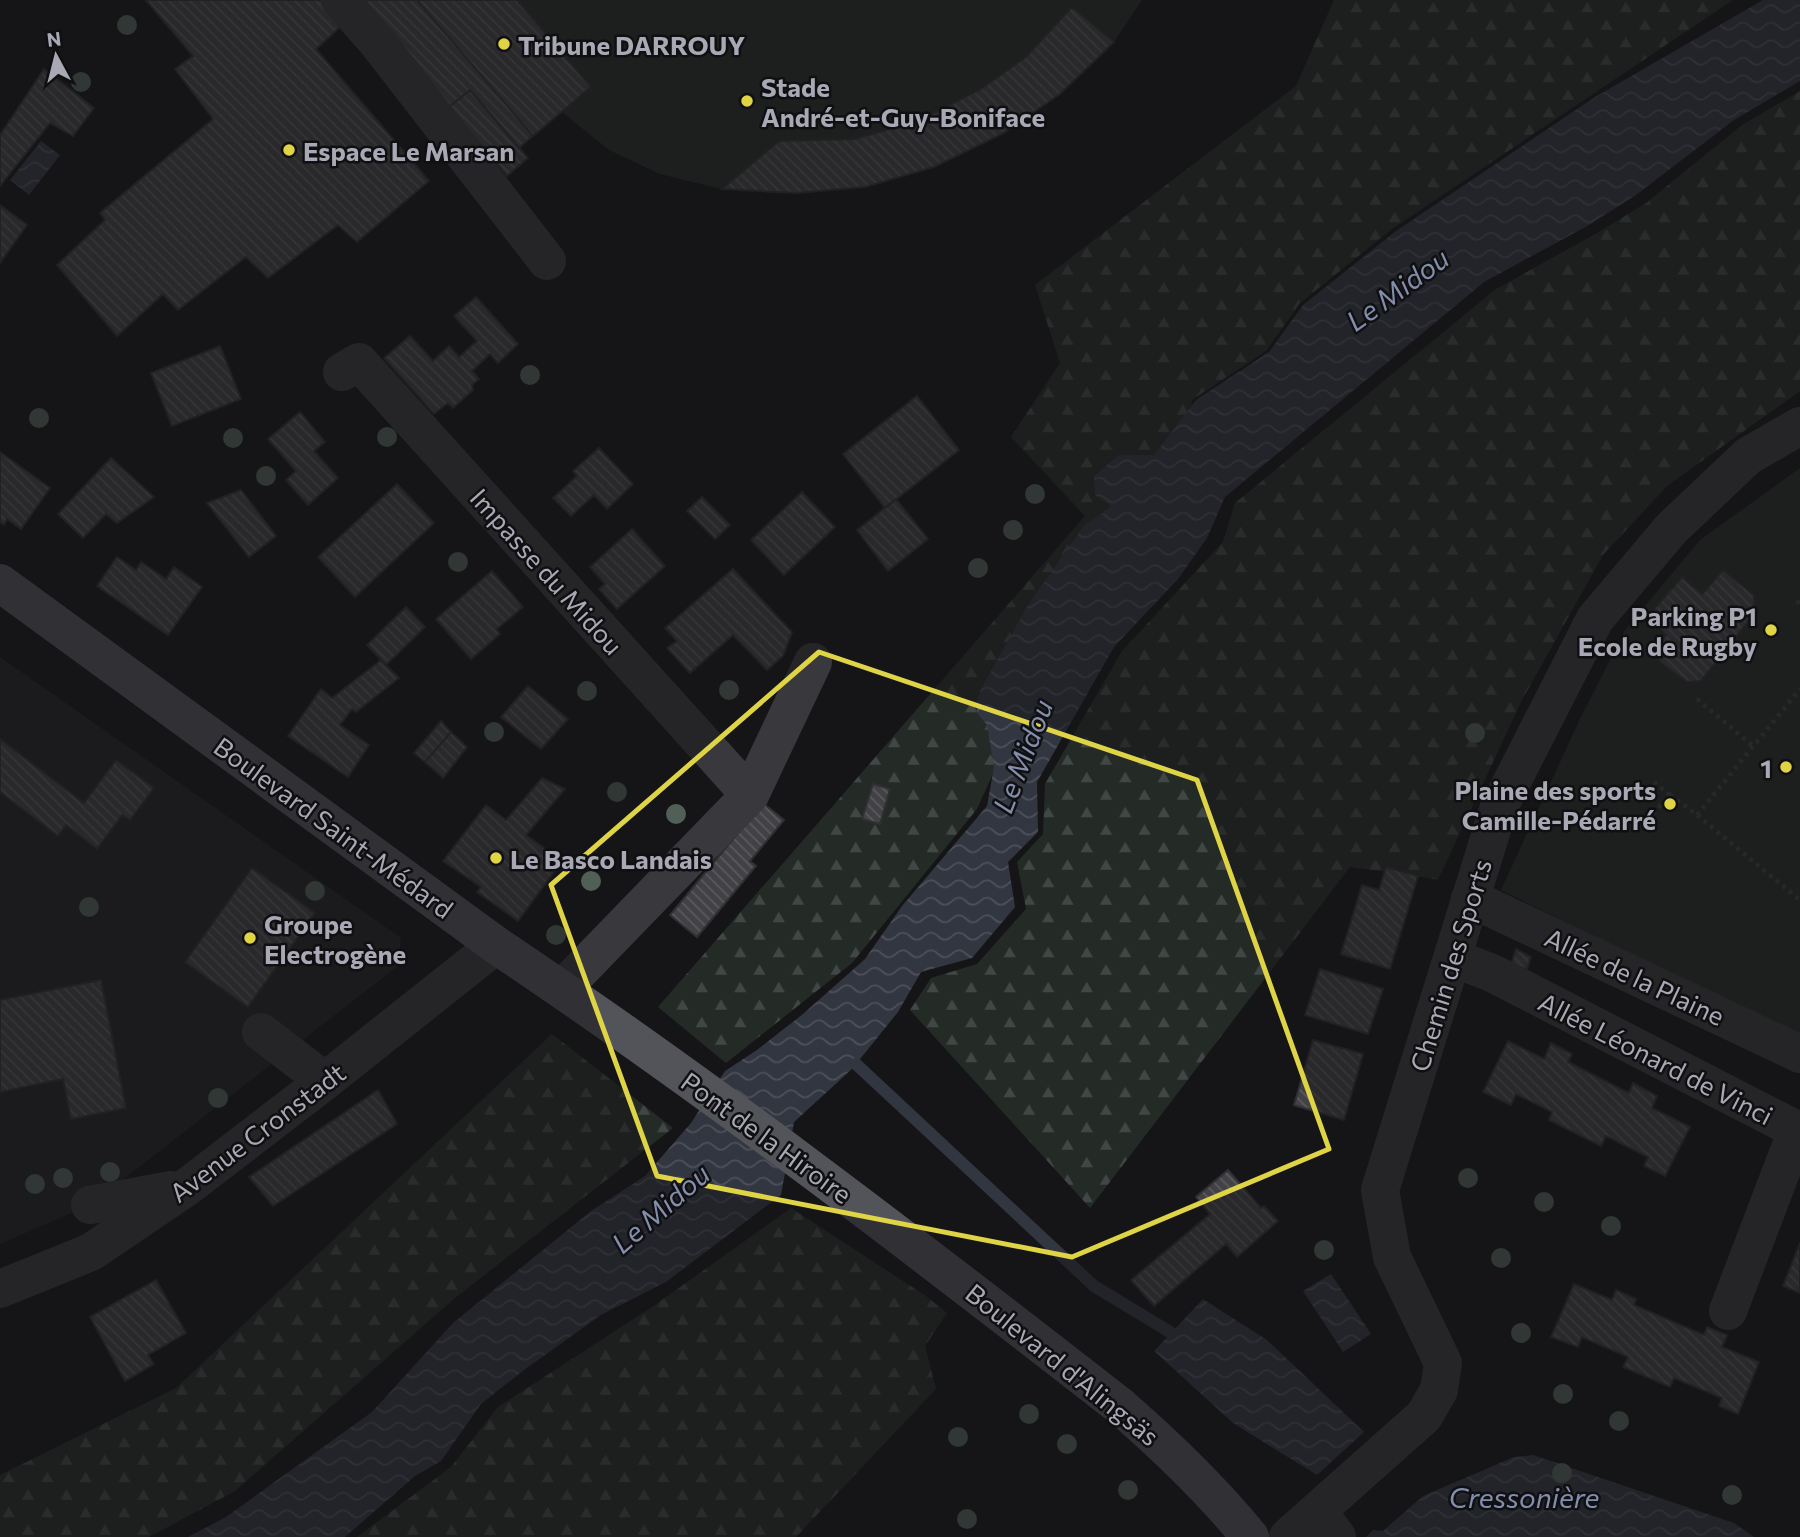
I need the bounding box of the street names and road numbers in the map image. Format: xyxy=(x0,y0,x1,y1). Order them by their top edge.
street label: Impasse du Midou xyxy=(464,482,630,660)
street label: Boulevard Saint-Médard xyxy=(209,730,459,924)
street label: Chemin des Sports xyxy=(1403,855,1497,1075)
street label: Allée de la Plaine xyxy=(1540,921,1730,1031)
street label: Allée Léonard de Vinci xyxy=(1534,985,1778,1131)
street label: Avenue Cronstadt xyxy=(163,1056,351,1208)
street label: Pont de la Hiroire xyxy=(676,1065,858,1209)
street label: Boulevard d'Alingsäs xyxy=(960,1277,1166,1451)

